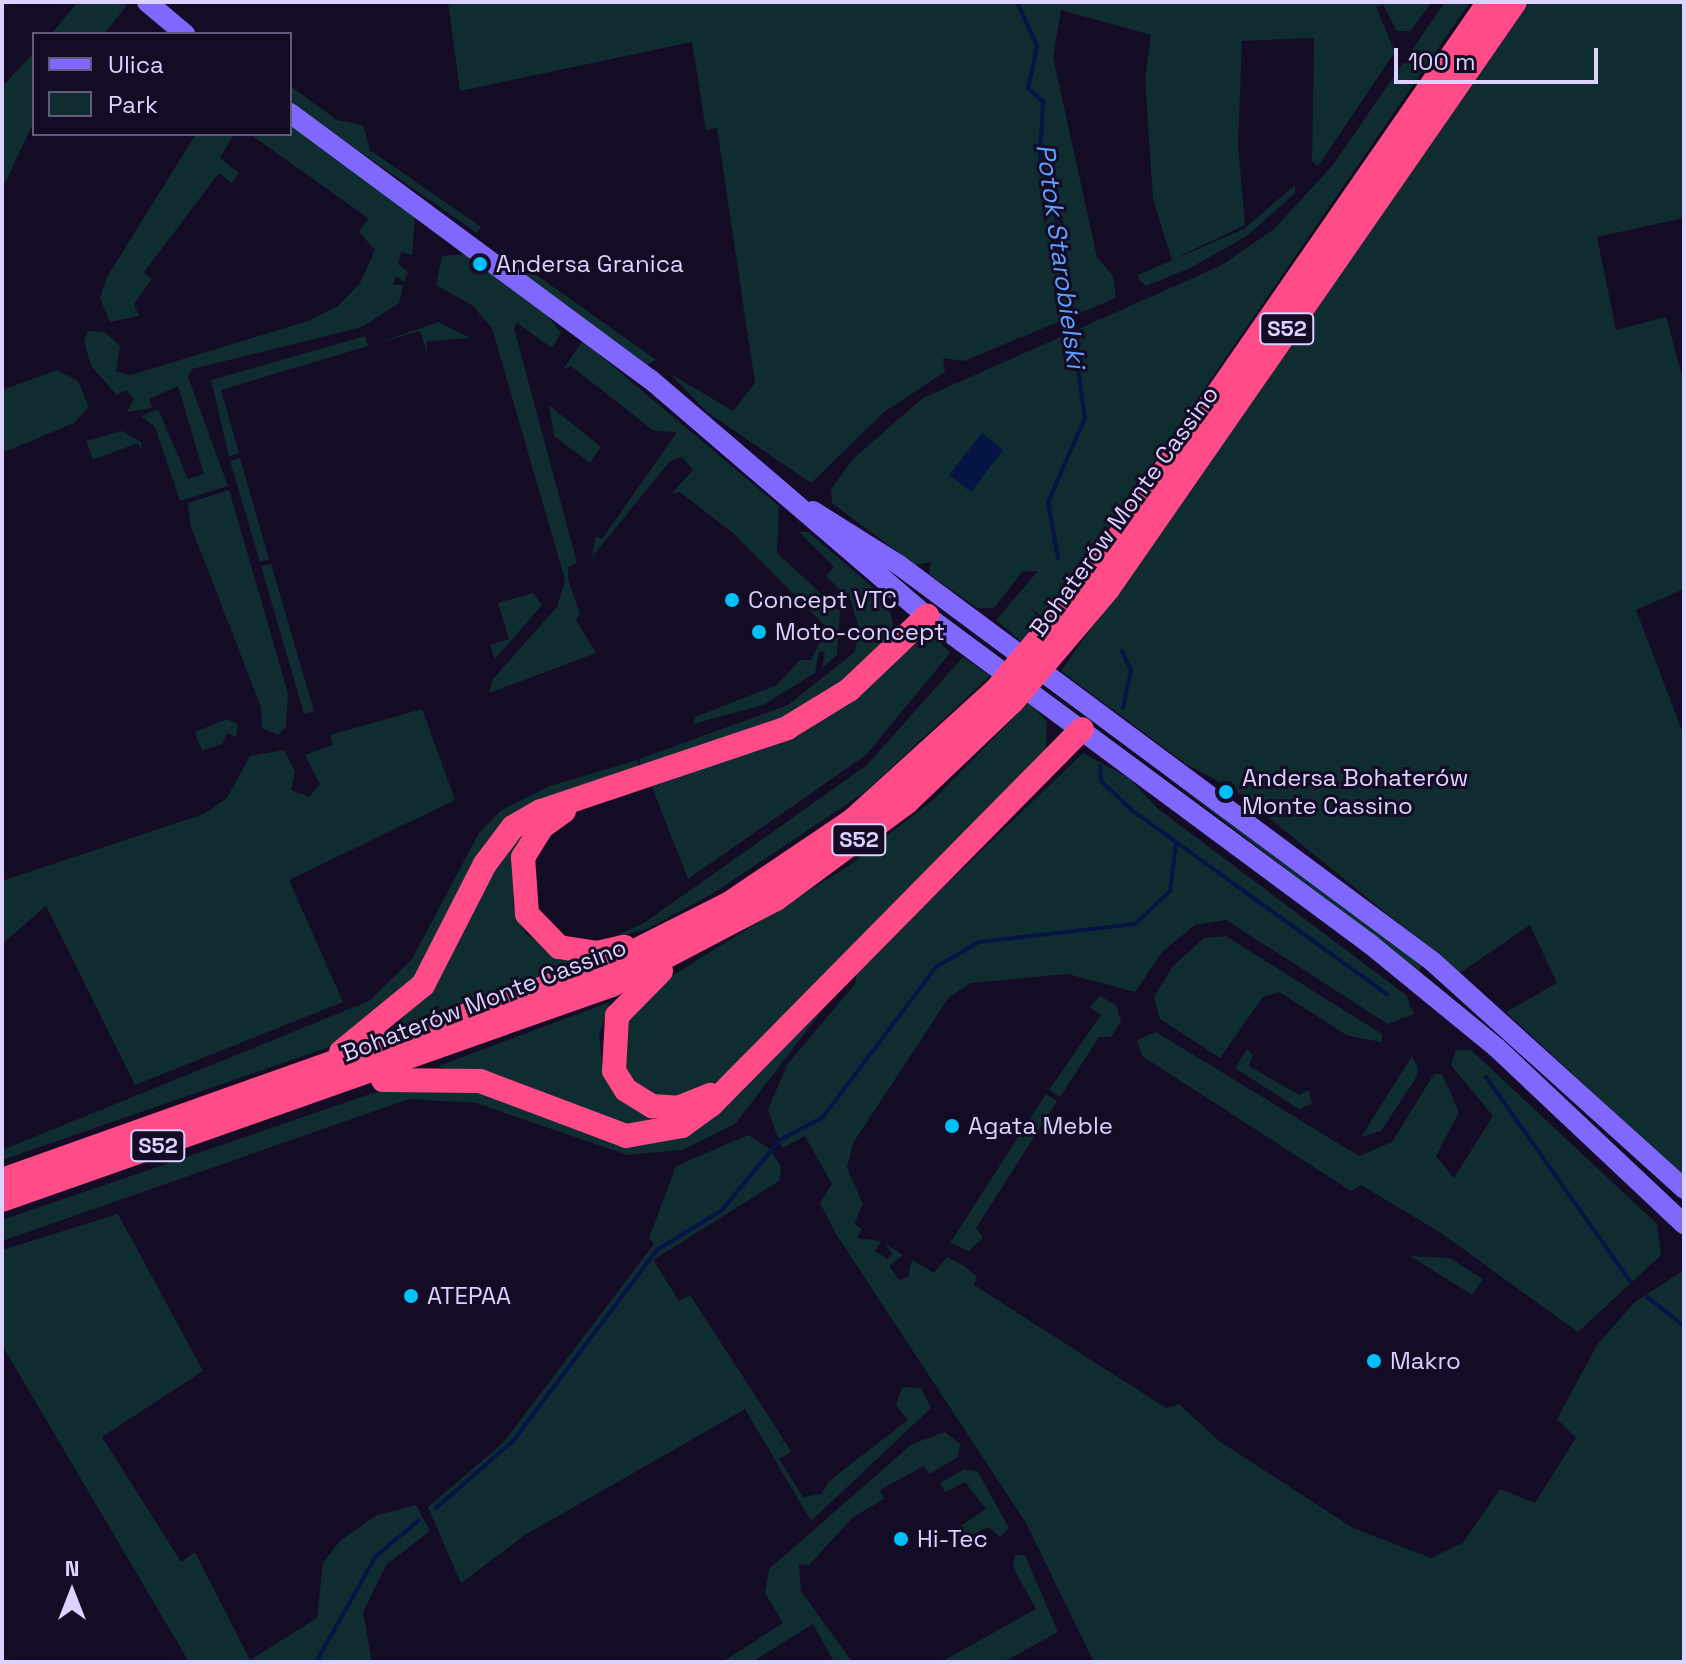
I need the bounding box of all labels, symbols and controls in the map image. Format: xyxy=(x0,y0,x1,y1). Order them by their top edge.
legend xyxy=(32,32,292,136)
scale bar xyxy=(1398,32,1602,82)
text: 100 m xyxy=(1408,46,1476,77)
text: Ulica xyxy=(108,49,164,80)
text: Park xyxy=(108,89,158,120)
water label: Potok Starobielski xyxy=(1029,142,1091,370)
place label: Andersa Granica xyxy=(496,250,684,278)
marker: Andersa Granica xyxy=(471,255,489,273)
road number: S52 xyxy=(1259,311,1315,347)
street label: Bohaterów Monte Cassino xyxy=(1023,380,1225,642)
place label: Concept VTC xyxy=(748,586,897,614)
marker: Concept VTC xyxy=(723,591,741,609)
place label: Moto-concept xyxy=(775,618,945,646)
marker: Moto-concept xyxy=(750,623,768,641)
place label: Andersa Bohaterów Monte Cassino xyxy=(1242,764,1469,820)
marker: Andersa Bohaterów Monte Cassino xyxy=(1217,783,1235,801)
road number: S52 xyxy=(831,822,887,858)
street label: Bohaterów Monte Cassino xyxy=(338,932,630,1068)
place label: Agata Meble xyxy=(968,1112,1113,1140)
marker: Agata Meble xyxy=(943,1117,961,1135)
road number: S52 xyxy=(130,1128,186,1164)
place label: ATEPAA xyxy=(427,1282,511,1310)
marker: ATEPAA xyxy=(402,1287,420,1305)
place label: Makro xyxy=(1390,1347,1461,1375)
marker: Makro xyxy=(1365,1352,1383,1370)
place label: Hi-Tec xyxy=(917,1525,988,1553)
marker: Hi-Tec xyxy=(892,1530,910,1548)
north arrow xyxy=(32,1552,112,1632)
text: N xyxy=(65,1554,79,1582)

